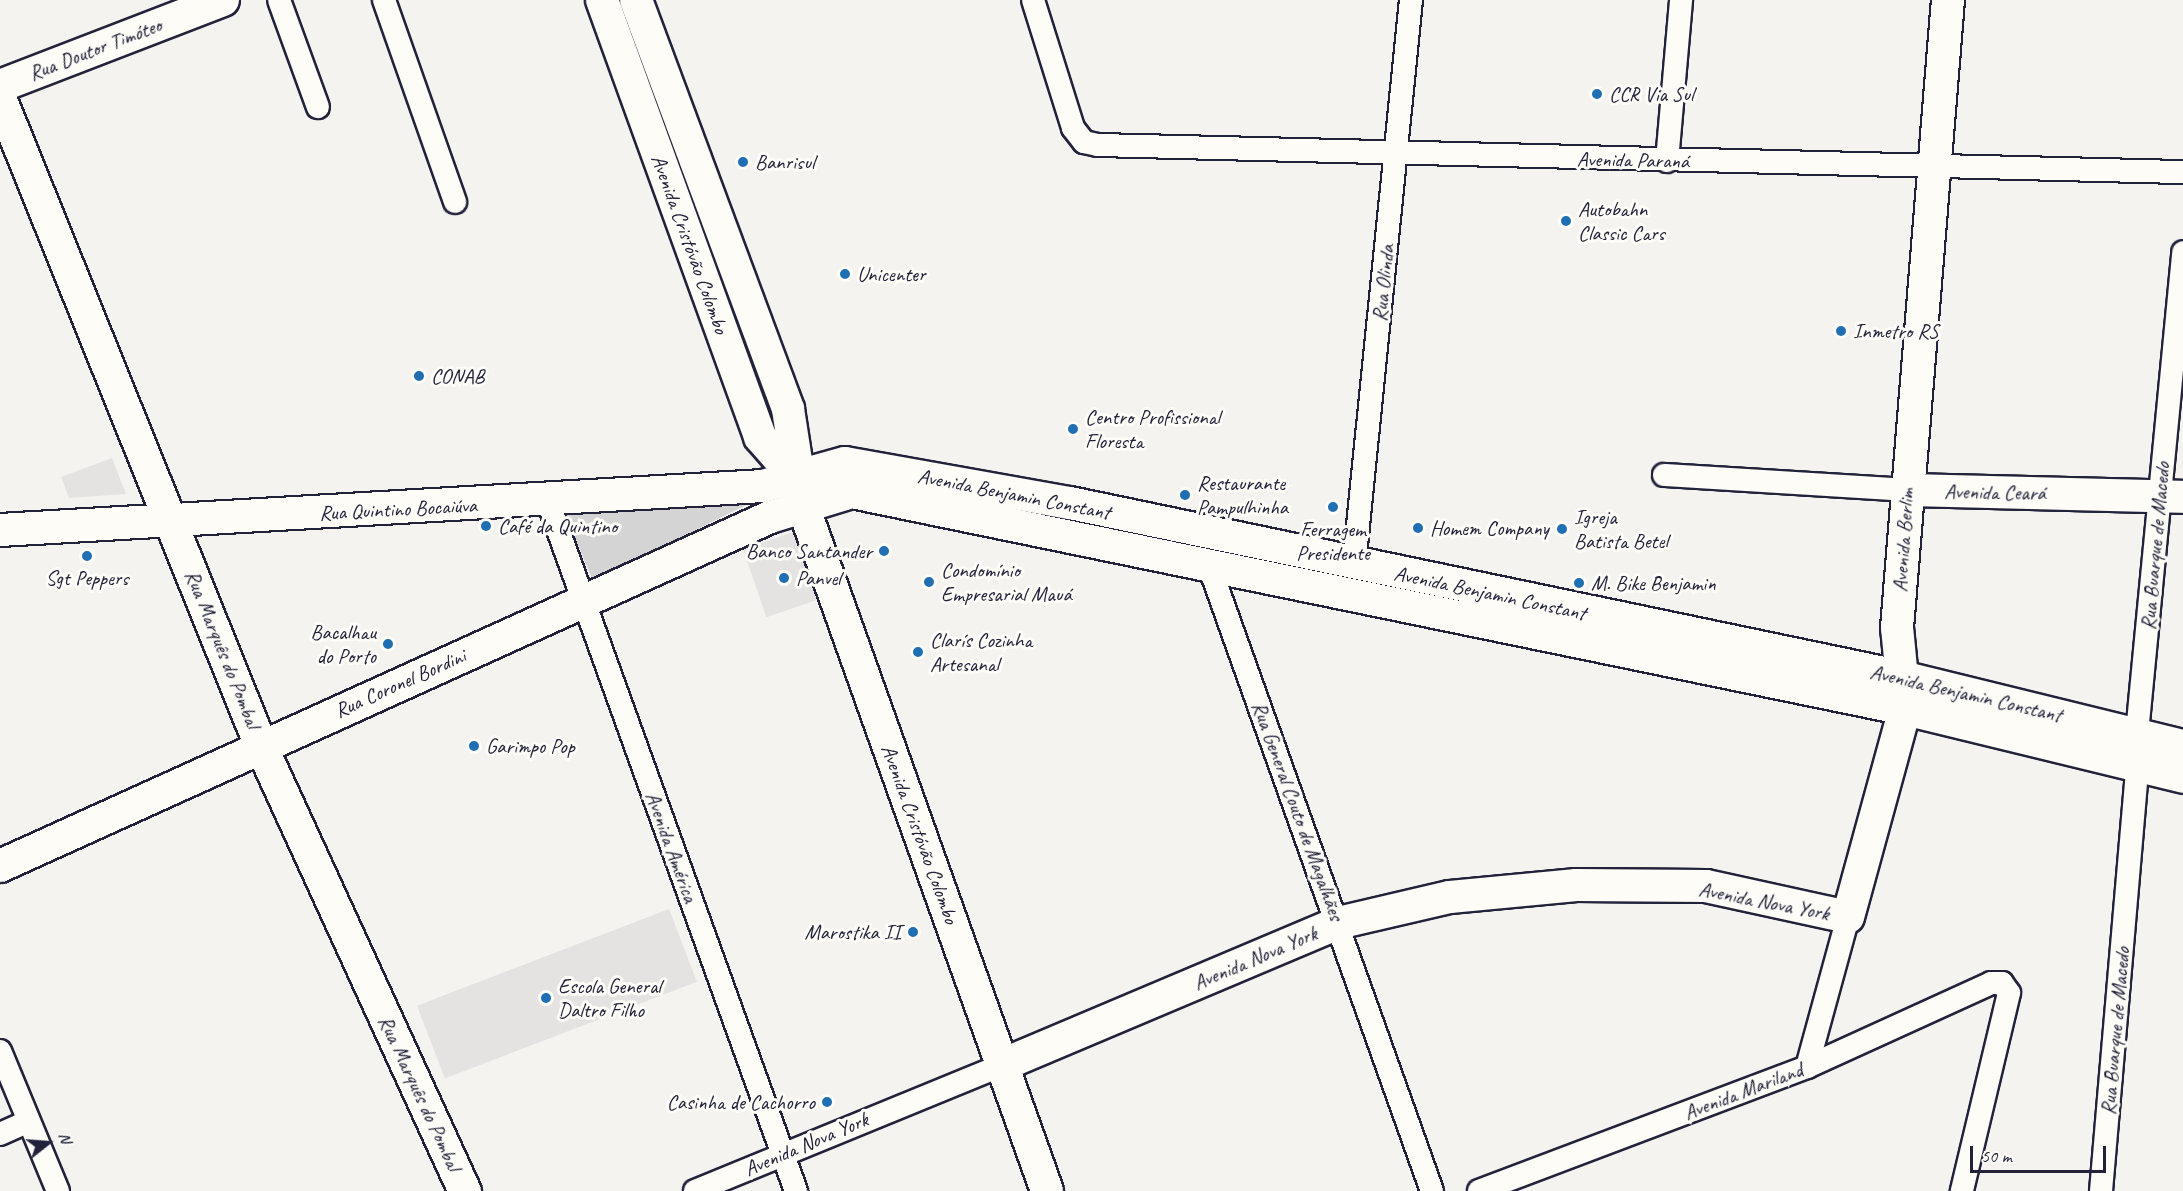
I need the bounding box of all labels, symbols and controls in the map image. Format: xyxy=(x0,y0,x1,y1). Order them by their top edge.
street label: Rua Doutor Timóteo xyxy=(25,12,165,86)
place label: CCR Via Sul xyxy=(1609,81,1693,107)
marker: CCR Via Sul xyxy=(1590,87,1604,101)
street label: Avenida Paraná xyxy=(1577,146,1689,174)
place label: Banrisul xyxy=(755,149,815,175)
street label: Avenida Cristóvão Colombo xyxy=(646,151,734,337)
marker: Banrisul xyxy=(736,155,750,169)
place label: Autobahn Classic Cars xyxy=(1578,196,1665,246)
marker: Autobahn Classic Cars xyxy=(1559,214,1573,228)
street label: Rua Olinda xyxy=(1366,244,1400,322)
place label: Unicenter xyxy=(857,261,925,287)
marker: Unicenter xyxy=(838,267,852,281)
place label: Inmetro RS xyxy=(1853,318,1938,344)
marker: Inmetro RS xyxy=(1834,324,1848,338)
place label: CONAB xyxy=(431,363,484,389)
marker: CONAB xyxy=(412,369,426,383)
place label: Centro Profissional Floresta xyxy=(1085,404,1220,454)
marker: Centro Profissional Floresta xyxy=(1066,422,1080,436)
street label: Rua Buarque de Macedo xyxy=(2135,461,2175,631)
street label: Avenida Benjamin Constant xyxy=(916,463,1112,525)
place label: Restaurante Pampulhinha xyxy=(1197,470,1288,520)
street label: Avenida Ceará xyxy=(1944,479,2046,505)
street label: Avenida Berlim xyxy=(1887,487,1919,593)
marker: Restaurante Pampulhinha xyxy=(1178,488,1192,502)
street label: Rua Quintino Bocaiúva xyxy=(318,492,478,526)
marker: Ferragem Presidente xyxy=(1326,500,1340,514)
place label: Igreja Batista Betel xyxy=(1574,504,1668,554)
place label: Café da Quintino xyxy=(498,513,617,539)
place label: Homem Company xyxy=(1430,515,1548,541)
place label: Ferragem Presidente xyxy=(1296,516,1370,566)
marker: Café da Quintino xyxy=(479,519,493,533)
marker: Homem Company xyxy=(1411,521,1425,535)
marker: Igreja Batista Betel xyxy=(1555,522,1569,536)
place label: Banco Santander xyxy=(747,538,872,564)
marker: Banco Santander xyxy=(877,544,891,558)
marker: Sgt Peppers xyxy=(80,549,94,563)
place label: Condomínio Empresarial Mauá xyxy=(941,557,1072,607)
street label: Avenida Benjamin Constant xyxy=(1392,560,1588,626)
place label: Sgt Peppers xyxy=(46,565,128,591)
place label: Panvel xyxy=(796,565,841,591)
street label: Rua Marquês do Pombal xyxy=(180,566,266,732)
place label: M. Bike Benjamin xyxy=(1591,570,1715,596)
marker: Panvel xyxy=(777,571,791,585)
marker: Condomínio Empresarial Mauá xyxy=(922,575,936,589)
marker: M. Bike Benjamin xyxy=(1572,576,1586,590)
place label: Bacalhau do Porto xyxy=(311,619,376,669)
place label: Clarís Cozinha Artesanal xyxy=(930,627,1032,677)
marker: Bacalhau do Porto xyxy=(381,637,395,651)
street label: Rua Coronel Bordini xyxy=(331,643,469,723)
marker: Clarís Cozinha Artesanal xyxy=(911,645,925,659)
street label: Avenida Benjamin Constant xyxy=(1868,659,2064,727)
street label: Rua General Couto de Magalhães xyxy=(1247,698,1349,924)
place label: Garimpo Pop xyxy=(486,733,575,759)
marker: Garimpo Pop xyxy=(467,739,481,753)
street label: Avenida Cristóvão Colombo xyxy=(876,741,964,927)
street label: Avenida América xyxy=(640,788,704,906)
street label: Avenida Nova York xyxy=(1697,876,1831,926)
place label: Marostika II xyxy=(805,919,901,945)
street label: Avenida Nova York xyxy=(1189,921,1321,995)
marker: Marostika II xyxy=(906,925,920,939)
street label: Rua Buarque de Macedo xyxy=(2095,946,2135,1116)
place label: Escola General Daltro Filho xyxy=(558,973,661,1023)
marker: Escola General Daltro Filho xyxy=(539,991,553,1005)
street label: Rua Marquês do Pombal xyxy=(373,1011,467,1175)
street label: Avenida Mariland xyxy=(1680,1057,1806,1125)
place label: Casinha de Cachorro xyxy=(666,1089,815,1115)
marker: Casinha de Cachorro xyxy=(820,1095,834,1109)
street label: Avenida Nova York xyxy=(740,1107,872,1181)
north arrow xyxy=(18,1113,78,1173)
text: N xyxy=(54,1130,76,1145)
scale bar xyxy=(1973,1134,2110,1172)
text: 50 m xyxy=(1981,1145,2012,1167)

